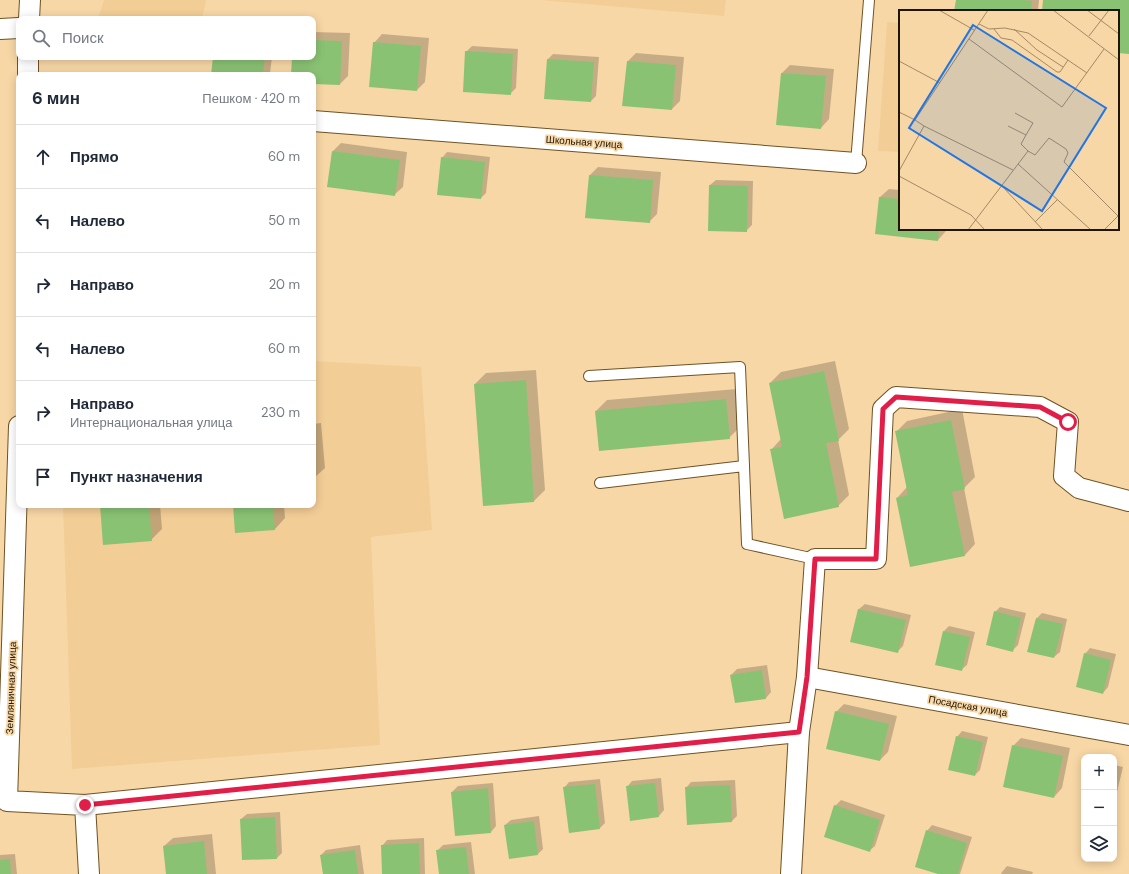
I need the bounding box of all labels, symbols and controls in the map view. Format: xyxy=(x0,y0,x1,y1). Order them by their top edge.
inset map xyxy=(899,10,1119,230)
search box xyxy=(16,16,316,60)
icon: search xyxy=(30,27,52,49)
text: Поиск xyxy=(62,28,104,48)
text: 6 мин xyxy=(32,87,80,109)
text: Пешком · 420 m xyxy=(202,90,300,107)
street label: Школьная улица xyxy=(545,133,623,151)
icon: ahead xyxy=(32,146,54,168)
text: Прямо xyxy=(70,147,119,167)
text: 60 m xyxy=(268,148,300,165)
icon: left xyxy=(32,210,54,232)
text: Налево xyxy=(70,211,125,231)
text: 50 m xyxy=(268,212,300,229)
icon: right xyxy=(32,274,54,296)
text: Направо xyxy=(70,275,134,295)
text: 20 m xyxy=(269,276,300,293)
icon: left xyxy=(32,338,54,360)
text: Налево xyxy=(70,339,125,359)
text: 60 m xyxy=(268,340,300,357)
text: Направо xyxy=(70,394,134,414)
icon: right xyxy=(32,402,54,424)
text: 230 m xyxy=(261,404,300,421)
route start xyxy=(1059,413,1077,431)
text: Интернациональная улица xyxy=(70,414,233,431)
icon: arrive xyxy=(32,466,54,488)
text: Пункт назначения xyxy=(70,467,203,487)
street label: Земляничная улица xyxy=(3,641,19,735)
street label: Посадская улица xyxy=(928,693,1009,719)
map controls xyxy=(1081,754,1117,862)
button: + xyxy=(1081,754,1117,790)
button: − xyxy=(1081,790,1117,826)
route end xyxy=(76,796,94,814)
button: layers xyxy=(1081,826,1117,862)

